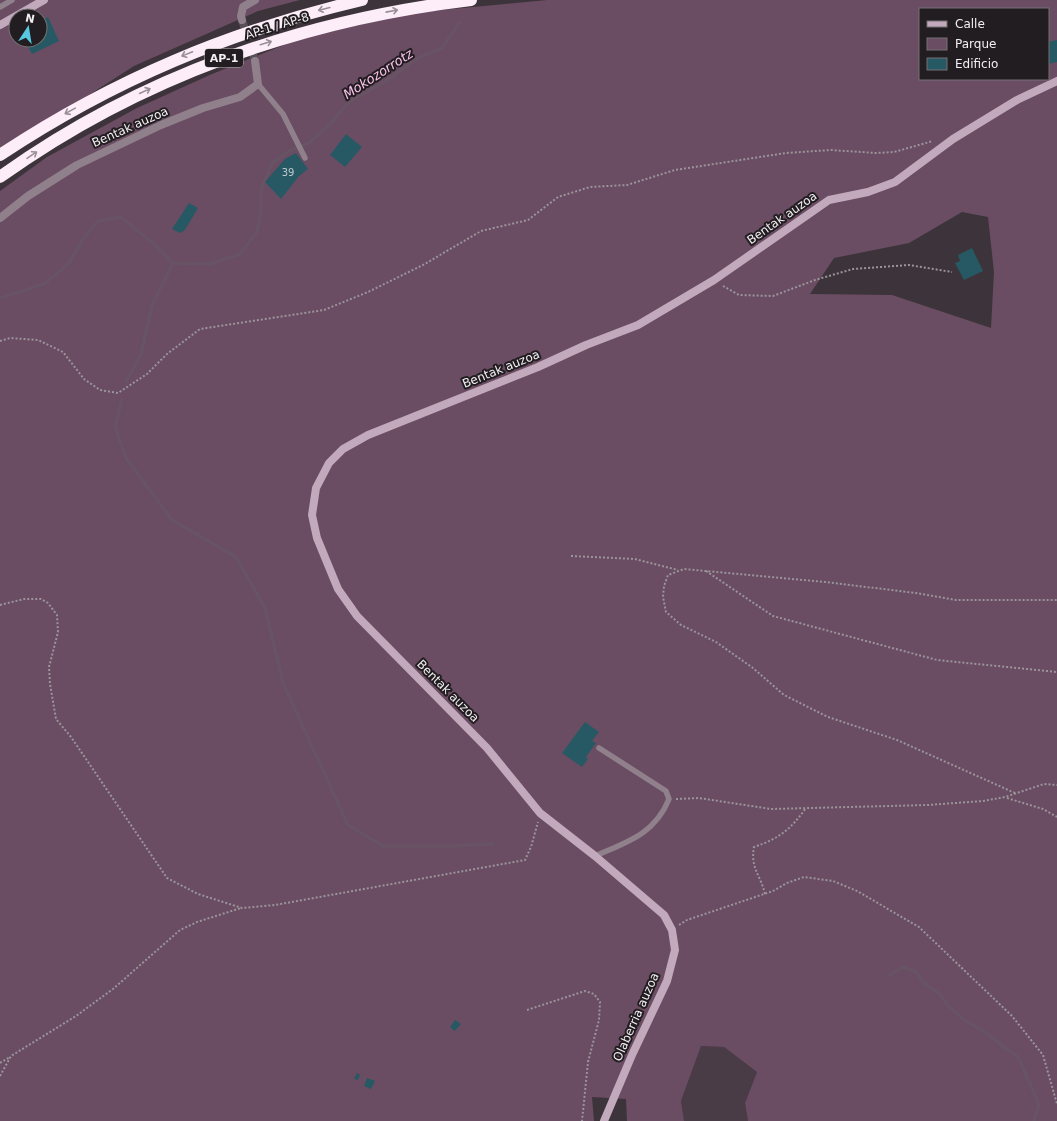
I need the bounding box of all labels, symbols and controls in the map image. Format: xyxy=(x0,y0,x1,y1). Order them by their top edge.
one-way arrow xyxy=(318,6,331,13)
one-way arrow xyxy=(385,7,398,15)
north arrow xyxy=(8,8,48,48)
legend xyxy=(919,8,1049,80)
street label: AP-1 / AP-8 xyxy=(243,10,311,42)
text: N xyxy=(24,11,36,26)
text: Calle xyxy=(955,17,985,31)
text: Parque xyxy=(955,37,996,51)
one-way arrow xyxy=(259,39,272,46)
water label: Mokozorrotz xyxy=(340,45,417,102)
road number: AP-1 xyxy=(205,49,243,67)
one-way arrow xyxy=(182,51,194,58)
text: Edificio xyxy=(955,57,998,71)
one-way arrow xyxy=(139,87,151,94)
street label: Bentak auzoa xyxy=(90,104,170,150)
one-way arrow xyxy=(65,108,77,115)
one-way arrow xyxy=(26,151,37,159)
house number: 39 xyxy=(282,167,294,178)
street label: Bentak auzoa xyxy=(744,189,820,247)
street label: Bentak auzoa xyxy=(460,347,542,391)
street label: Bentak auzoa xyxy=(414,657,482,725)
street label: Olaberria auzoa xyxy=(610,971,662,1063)

